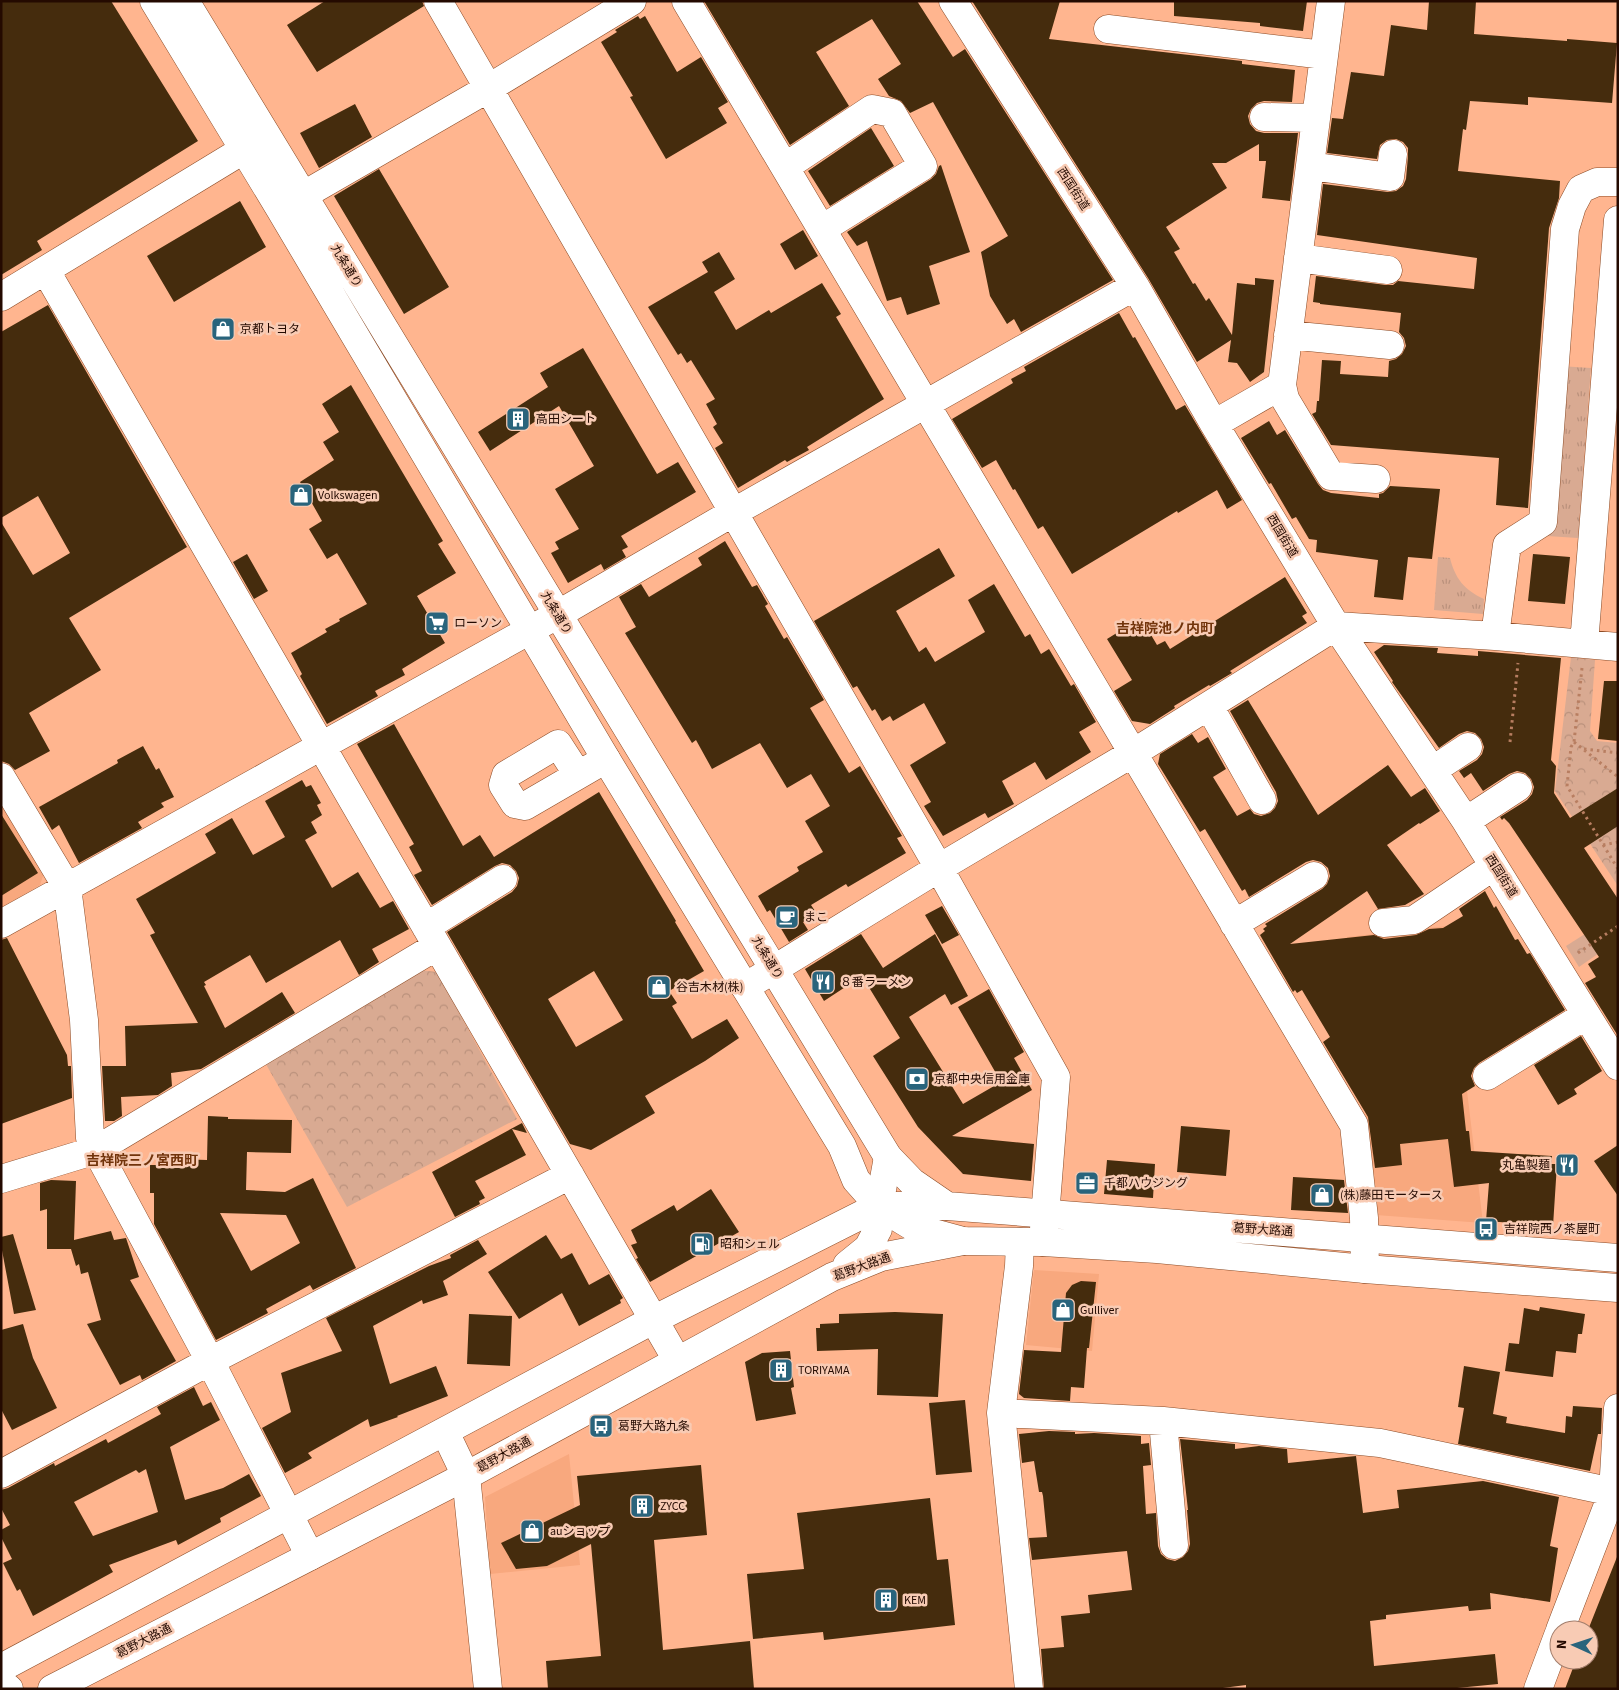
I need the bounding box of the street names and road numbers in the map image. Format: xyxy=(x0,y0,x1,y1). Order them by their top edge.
street label: 西国街道 xyxy=(1053,164,1093,214)
street label: 九条通り xyxy=(326,241,366,291)
street label: 西国街道 xyxy=(1262,511,1302,561)
street label: 九条通り xyxy=(536,588,576,638)
street label: 西国街道 xyxy=(1481,851,1521,901)
street label: 九条通り xyxy=(747,933,787,983)
street label: 葛野大路通 xyxy=(1232,1219,1294,1241)
street label: 葛野大路通 xyxy=(831,1249,893,1285)
street label: 葛野大路通 xyxy=(474,1433,534,1477)
street label: 葛野大路通 xyxy=(113,1620,175,1662)

